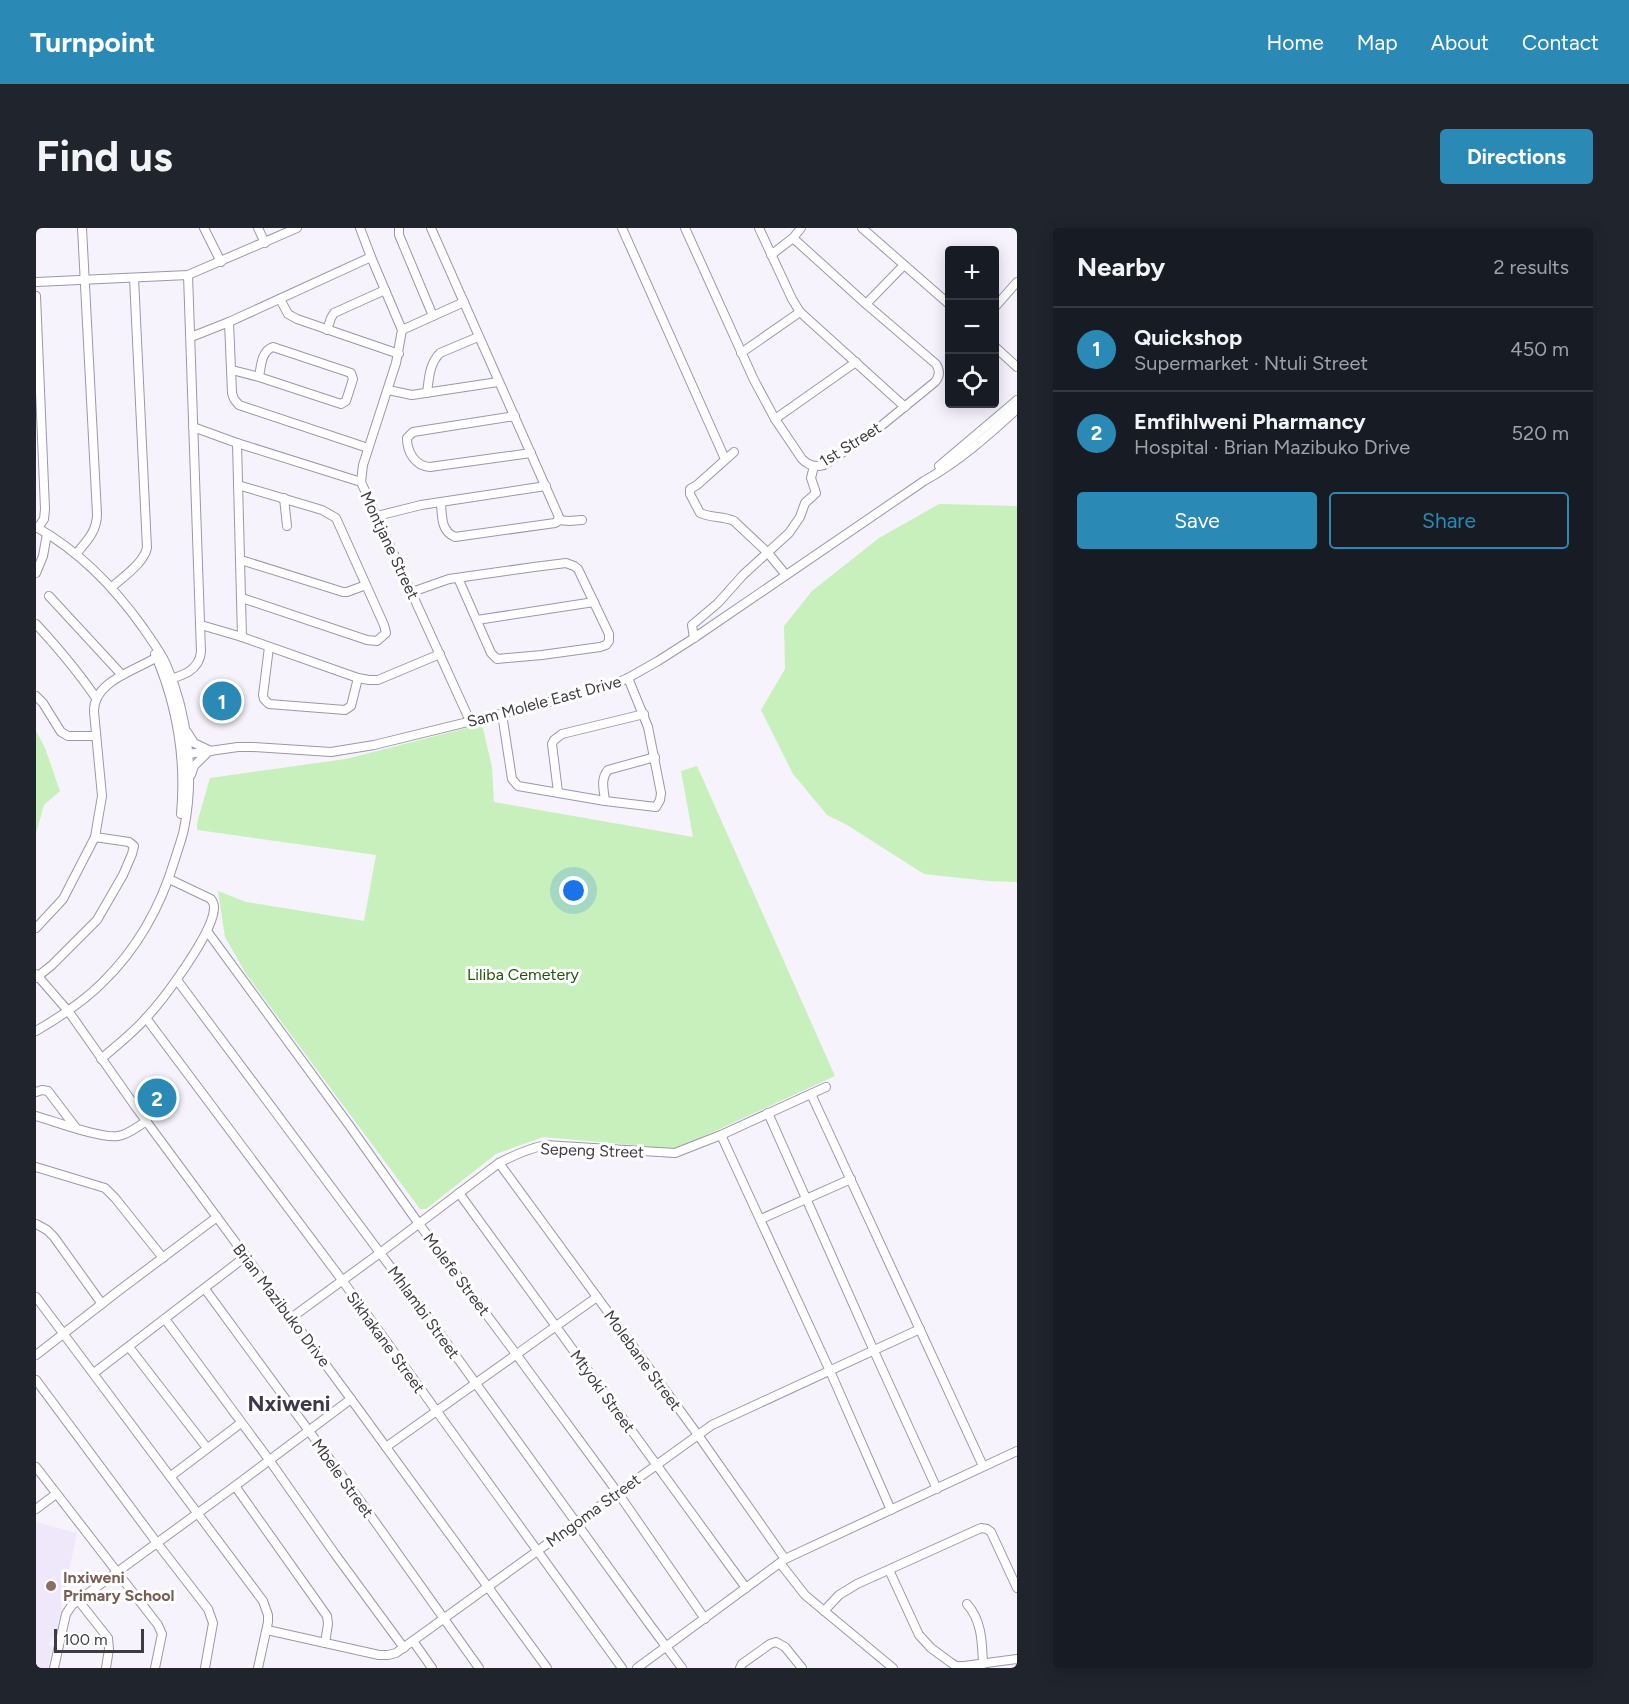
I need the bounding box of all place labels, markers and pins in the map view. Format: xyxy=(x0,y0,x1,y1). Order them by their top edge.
pin: 1 xyxy=(202,678,242,724)
pin: 2 xyxy=(138,1076,176,1120)
place label: Inxiweni Primary School xyxy=(63,1568,175,1605)
marker: Inxiweni Primary School xyxy=(44,1579,58,1593)

